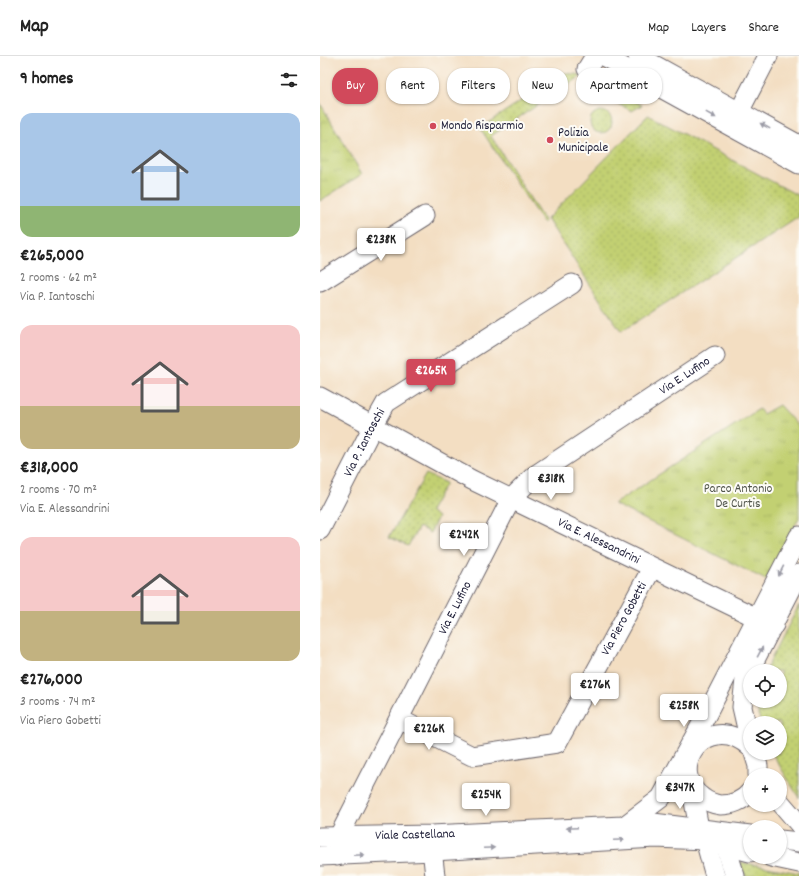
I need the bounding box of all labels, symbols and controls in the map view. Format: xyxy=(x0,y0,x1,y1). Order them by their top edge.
text: Map xyxy=(20,14,49,41)
text: Map xyxy=(648,18,669,38)
text: Layers xyxy=(691,18,726,38)
text: Share xyxy=(748,18,779,38)
text: 9 homes xyxy=(20,68,73,92)
chip: Buy xyxy=(332,68,378,104)
chip: Rent xyxy=(386,68,439,104)
chip: Filters xyxy=(447,68,510,104)
chip: New xyxy=(518,68,568,104)
chip: Apartment xyxy=(576,68,662,104)
icon: filters xyxy=(278,69,300,91)
one-way arrow xyxy=(705,112,717,119)
place label: Mondo Risparmio xyxy=(441,117,524,136)
marker: Mondo Risparmio xyxy=(428,121,438,131)
one-way arrow xyxy=(759,123,771,130)
place label: Polizia Municipale xyxy=(558,124,608,158)
marker: Polizia Municipale xyxy=(545,135,555,145)
icon: home xyxy=(124,139,196,211)
pin: €238K xyxy=(353,228,409,262)
text: €238K xyxy=(366,231,396,250)
text: €265,000 xyxy=(20,245,84,269)
text: 2 rooms · 62 m² xyxy=(20,269,97,288)
text: Via P. Iantoschi xyxy=(20,288,95,307)
icon: home xyxy=(124,351,196,423)
street label: Via E. Lufino xyxy=(656,352,714,400)
pin: €265K xyxy=(403,359,459,393)
text: €265K xyxy=(415,362,447,381)
street label: Via P. Iantoschi xyxy=(339,405,391,480)
text: €318,000 xyxy=(20,457,79,481)
pin: €318K xyxy=(523,467,579,501)
text: €318K xyxy=(537,470,565,489)
park label: Parco Antonio De Curtis xyxy=(704,480,773,514)
text: 2 rooms · 70 m² xyxy=(20,481,97,500)
text: Via E. Alessandrini xyxy=(20,500,109,519)
street label: Via E. Alessandrini xyxy=(554,513,644,570)
pin: €242K xyxy=(436,523,492,557)
text: €242K xyxy=(449,526,479,545)
icon: home xyxy=(124,563,196,635)
one-way arrow xyxy=(778,565,784,576)
street label: Via E. Lufino xyxy=(434,578,477,638)
street label: Via Piero Gobetti xyxy=(597,578,652,659)
one-way arrow xyxy=(757,646,763,657)
map controls xyxy=(743,664,787,864)
button: locate xyxy=(743,664,787,708)
text: €276,000 xyxy=(20,669,83,693)
pin: €276K xyxy=(567,673,623,707)
text: €276K xyxy=(580,676,610,695)
text: 3 rooms · 74 m² xyxy=(20,693,96,712)
pin: €258K xyxy=(656,694,712,728)
text: €258K xyxy=(669,697,699,716)
text: Via Piero Gobetti xyxy=(20,712,101,731)
button: layers xyxy=(743,716,787,760)
pin: €226K xyxy=(401,717,457,751)
text: €226K xyxy=(414,720,445,739)
button: + xyxy=(743,768,787,812)
pin: €347K xyxy=(652,776,708,810)
text: €347K xyxy=(665,779,695,798)
pin: €254K xyxy=(458,783,514,817)
text: €254K xyxy=(471,786,501,805)
button: − xyxy=(743,820,787,864)
street label: Viale Castellana xyxy=(375,824,456,846)
one-way arrow xyxy=(566,825,578,832)
one-way arrow xyxy=(613,837,625,844)
one-way arrow xyxy=(483,845,496,851)
one-way arrow xyxy=(353,851,365,858)

